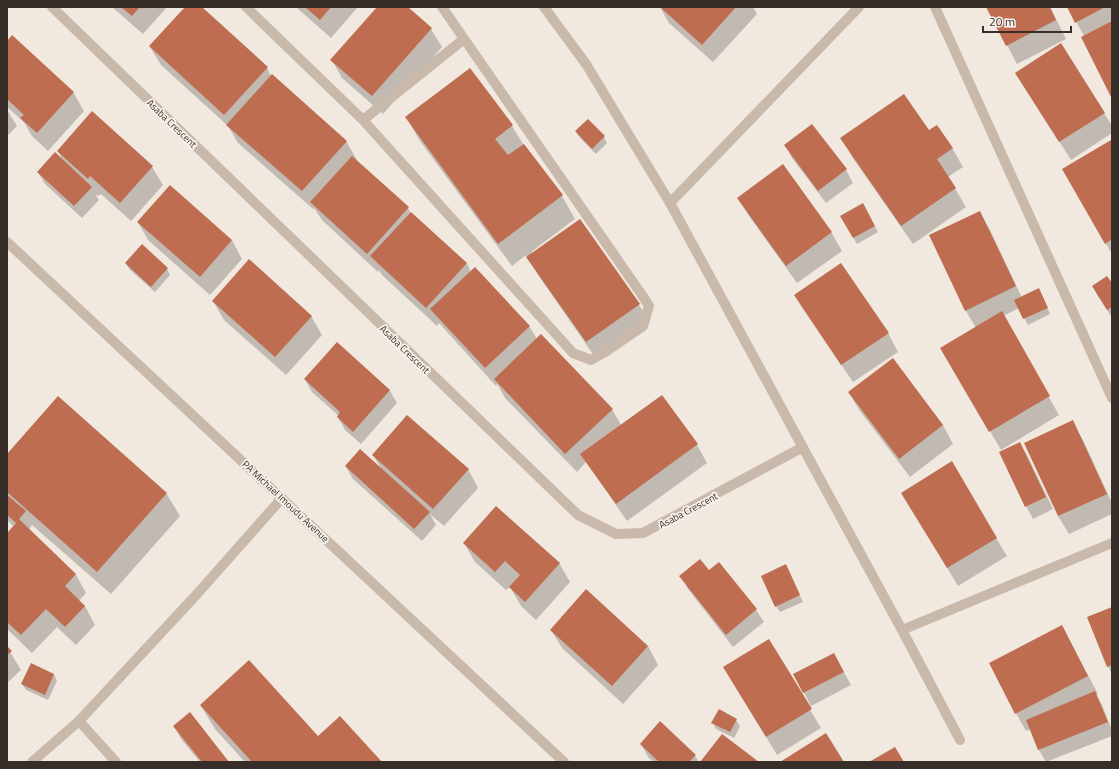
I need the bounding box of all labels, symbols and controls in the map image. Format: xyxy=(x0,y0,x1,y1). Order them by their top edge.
scale bar xyxy=(983,8,1071,34)
text: 20 m xyxy=(989,12,1015,31)
street label: Asaba Crescent xyxy=(143,95,201,152)
street label: Asaba Crescent xyxy=(376,321,434,378)
street label: PA Michael Imoudu Avenue xyxy=(239,457,333,546)
street label: Asaba Crescent xyxy=(656,488,721,532)

